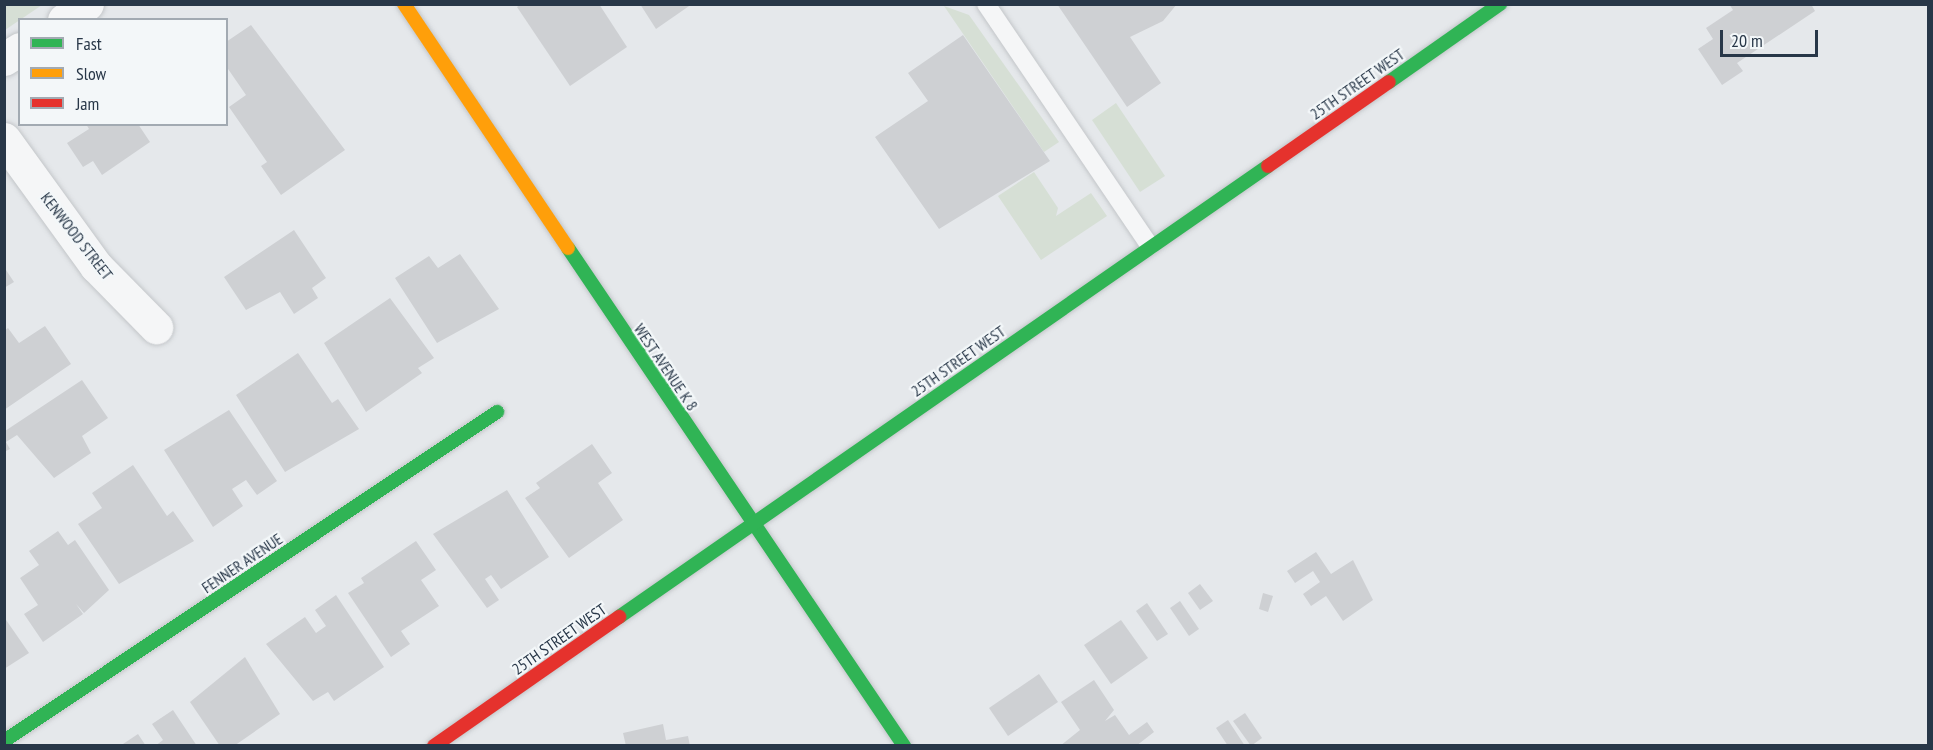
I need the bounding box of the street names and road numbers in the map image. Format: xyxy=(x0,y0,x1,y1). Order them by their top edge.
street label: 25TH STREET WEST xyxy=(1306,44,1408,124)
street label: KENWOOD STREET xyxy=(37,188,117,284)
street label: WEST AVENUE K 8 xyxy=(630,319,702,415)
street label: 25TH STREET WEST xyxy=(907,321,1009,401)
street label: FENNER AVENUE xyxy=(198,529,286,597)
street label: 25TH STREET WEST xyxy=(508,599,610,679)

